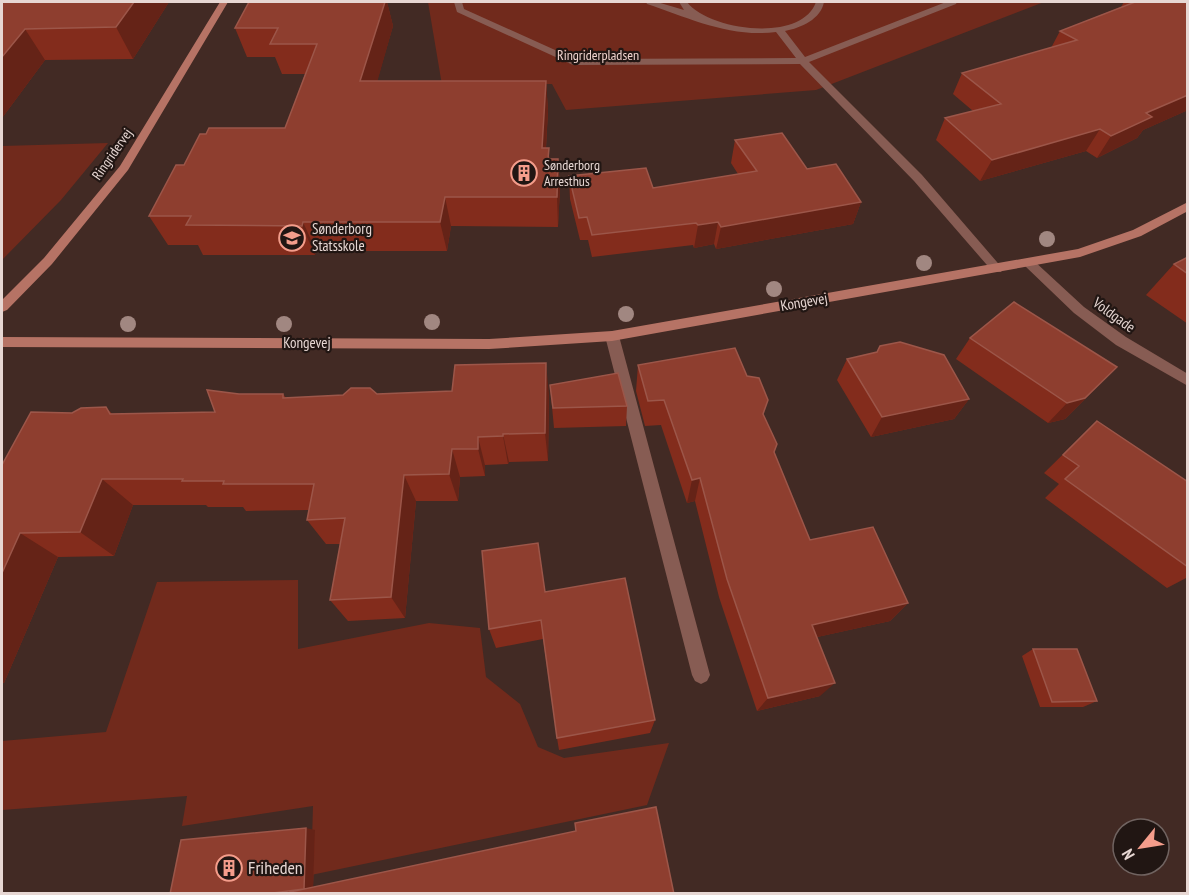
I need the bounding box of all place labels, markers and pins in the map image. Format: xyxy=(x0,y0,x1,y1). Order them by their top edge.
place label: Sønderborg Arresthus xyxy=(544,156,600,190)
building icon: Sønderborg Arresthus xyxy=(509,158,539,188)
place label: Sønderborg Statsskole xyxy=(312,219,372,255)
school or university icon: Sønderborg Statsskole xyxy=(277,223,307,253)
building icon: Friheden xyxy=(214,853,244,883)
place label: Friheden xyxy=(248,856,303,879)

